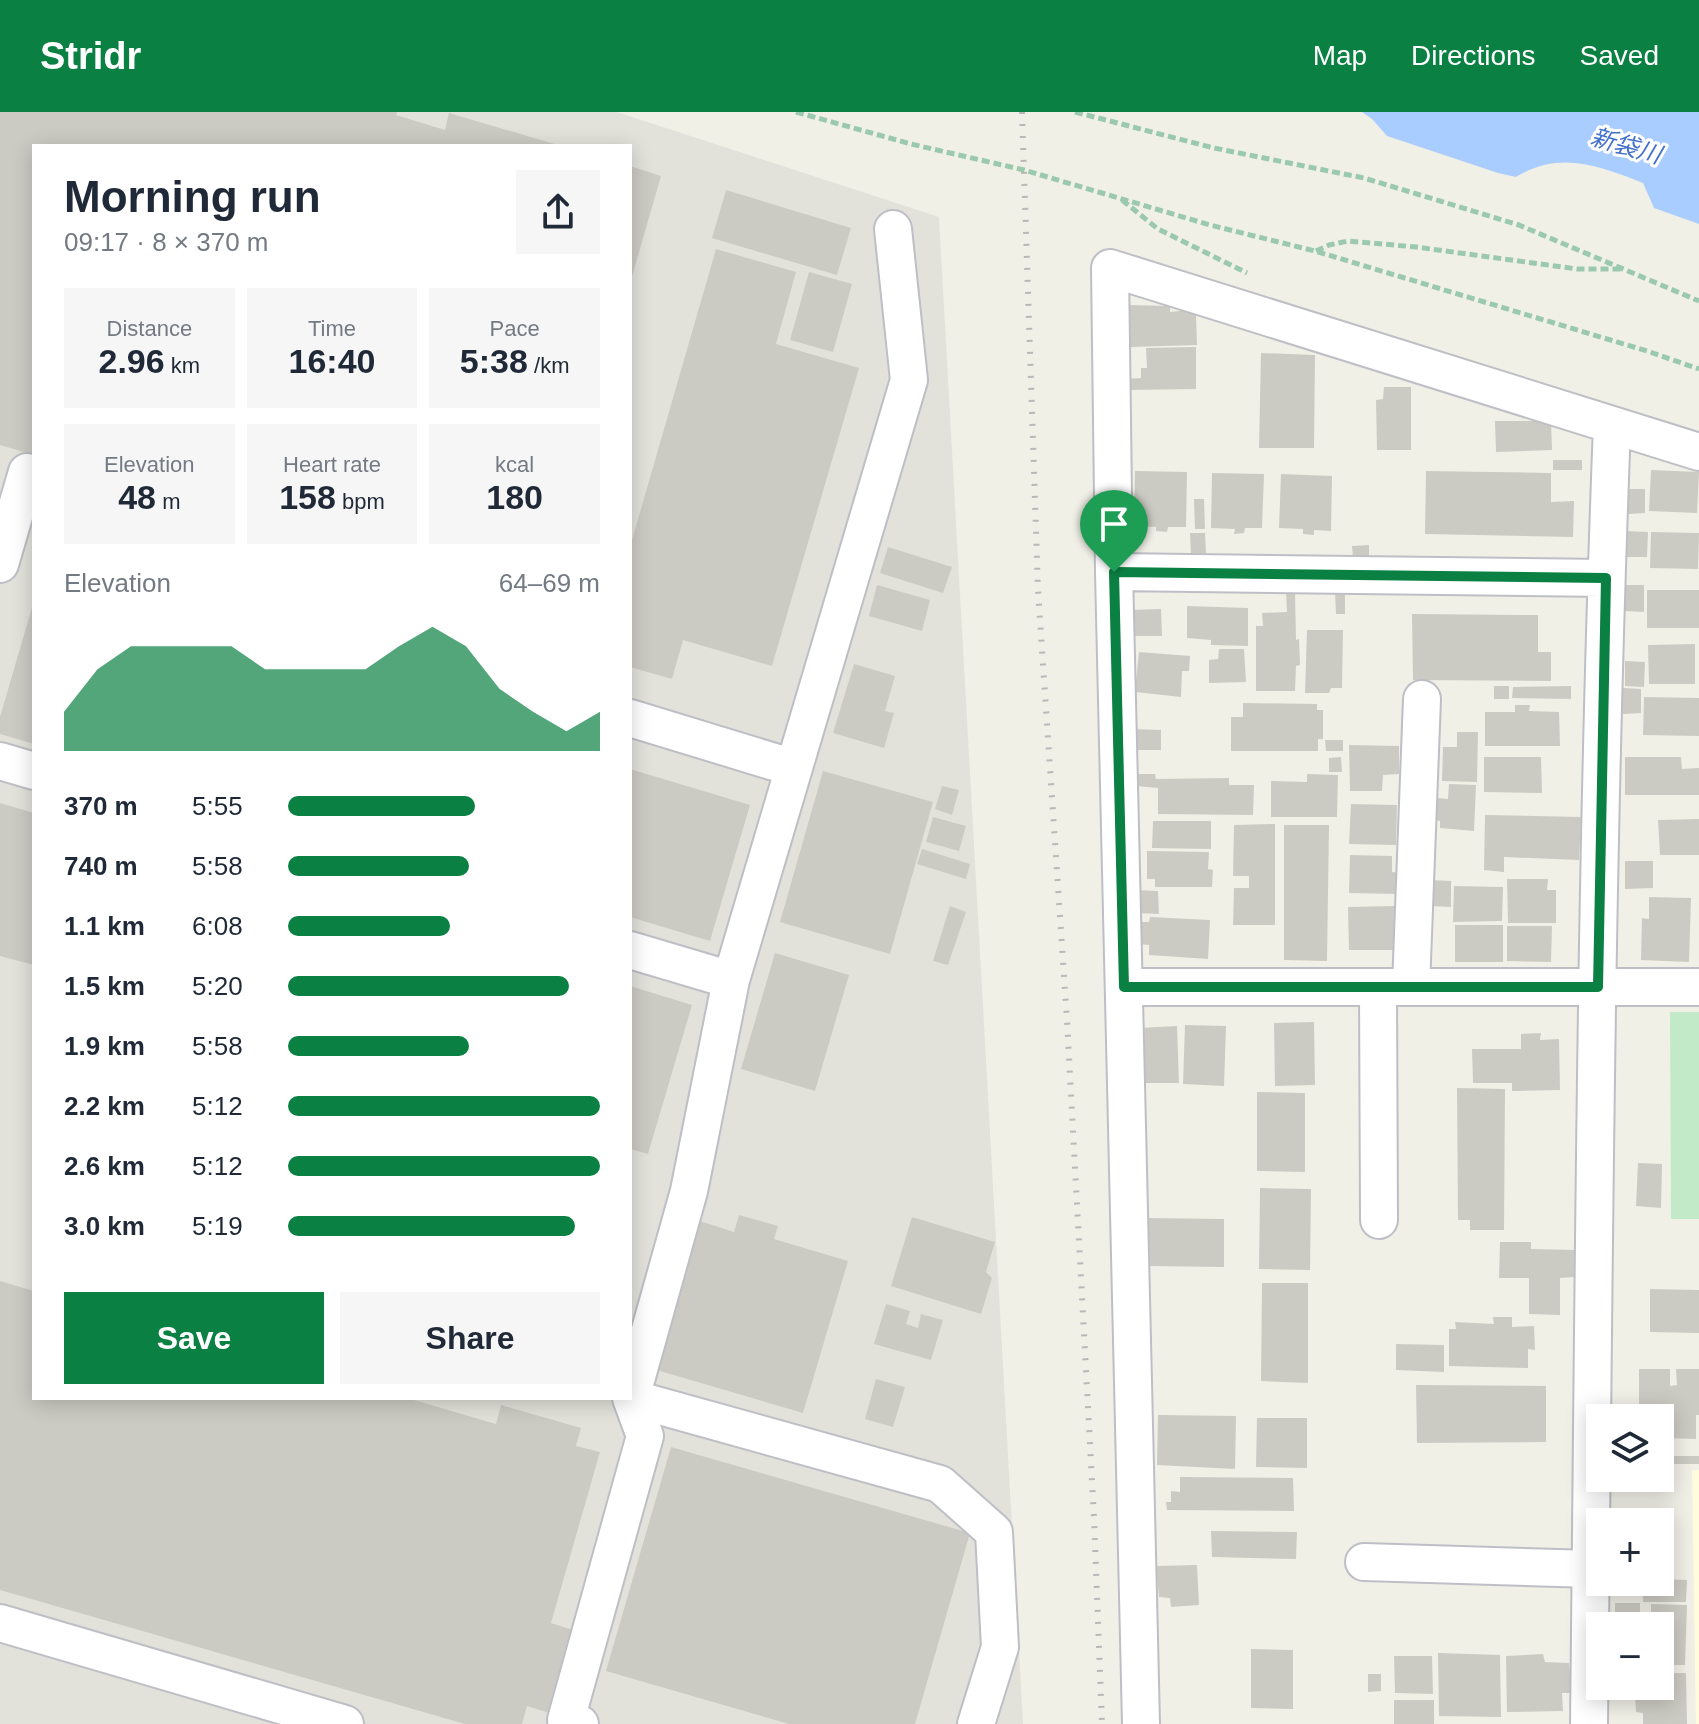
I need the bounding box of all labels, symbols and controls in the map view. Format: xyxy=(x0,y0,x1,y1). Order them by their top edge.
text: Stridr xyxy=(40,35,141,77)
text: Map xyxy=(1313,40,1367,71)
text: Directions xyxy=(1411,40,1536,71)
text: Saved xyxy=(1580,40,1659,71)
water label: 新袋川 xyxy=(1588,123,1667,169)
button: share xyxy=(516,170,600,254)
text: Morning run xyxy=(64,172,321,221)
text: 09:17 · 8 × 370 m xyxy=(64,227,269,257)
text: Distance xyxy=(107,316,192,341)
text: Time xyxy=(308,316,356,341)
text: Pace xyxy=(490,316,540,341)
text: 2.96 xyxy=(99,342,165,380)
text: 16:40 xyxy=(289,342,375,380)
text: 5:38 xyxy=(460,342,528,380)
text: km xyxy=(165,353,200,378)
text: /km xyxy=(528,353,569,378)
text: Elevation xyxy=(104,452,195,477)
text: Heart rate xyxy=(283,452,381,477)
text: kcal xyxy=(495,452,534,477)
text: 48 xyxy=(118,478,156,516)
text: 158 xyxy=(279,478,336,516)
text: 180 xyxy=(486,478,543,516)
text: m xyxy=(156,489,180,514)
text: bpm xyxy=(336,489,385,514)
pin xyxy=(1080,490,1148,572)
icon: arrive xyxy=(1092,502,1136,546)
text: Elevation xyxy=(64,568,171,598)
text: 64–69 m xyxy=(499,568,600,598)
text: 370 m xyxy=(64,791,138,821)
text: 5:55 xyxy=(192,791,243,821)
text: 740 m xyxy=(64,851,138,881)
text: 5:58 xyxy=(192,851,243,881)
text: 1.1 km xyxy=(64,911,145,941)
text: 6:08 xyxy=(192,911,243,941)
text: 1.5 km xyxy=(64,971,145,1001)
text: 5:20 xyxy=(192,971,243,1001)
text: 1.9 km xyxy=(64,1031,145,1061)
text: 5:58 xyxy=(192,1031,243,1061)
text: 2.2 km xyxy=(64,1091,145,1121)
text: 5:12 xyxy=(192,1091,243,1121)
text: 2.6 km xyxy=(64,1151,145,1181)
text: 5:12 xyxy=(192,1151,243,1181)
text: 3.0 km xyxy=(64,1211,145,1241)
text: 5:19 xyxy=(192,1211,243,1241)
button: Save xyxy=(64,1292,324,1384)
button: Share xyxy=(340,1292,600,1384)
map controls xyxy=(1586,1404,1674,1700)
button: layers xyxy=(1586,1404,1674,1492)
button: + xyxy=(1586,1508,1674,1596)
button: − xyxy=(1586,1612,1674,1700)

